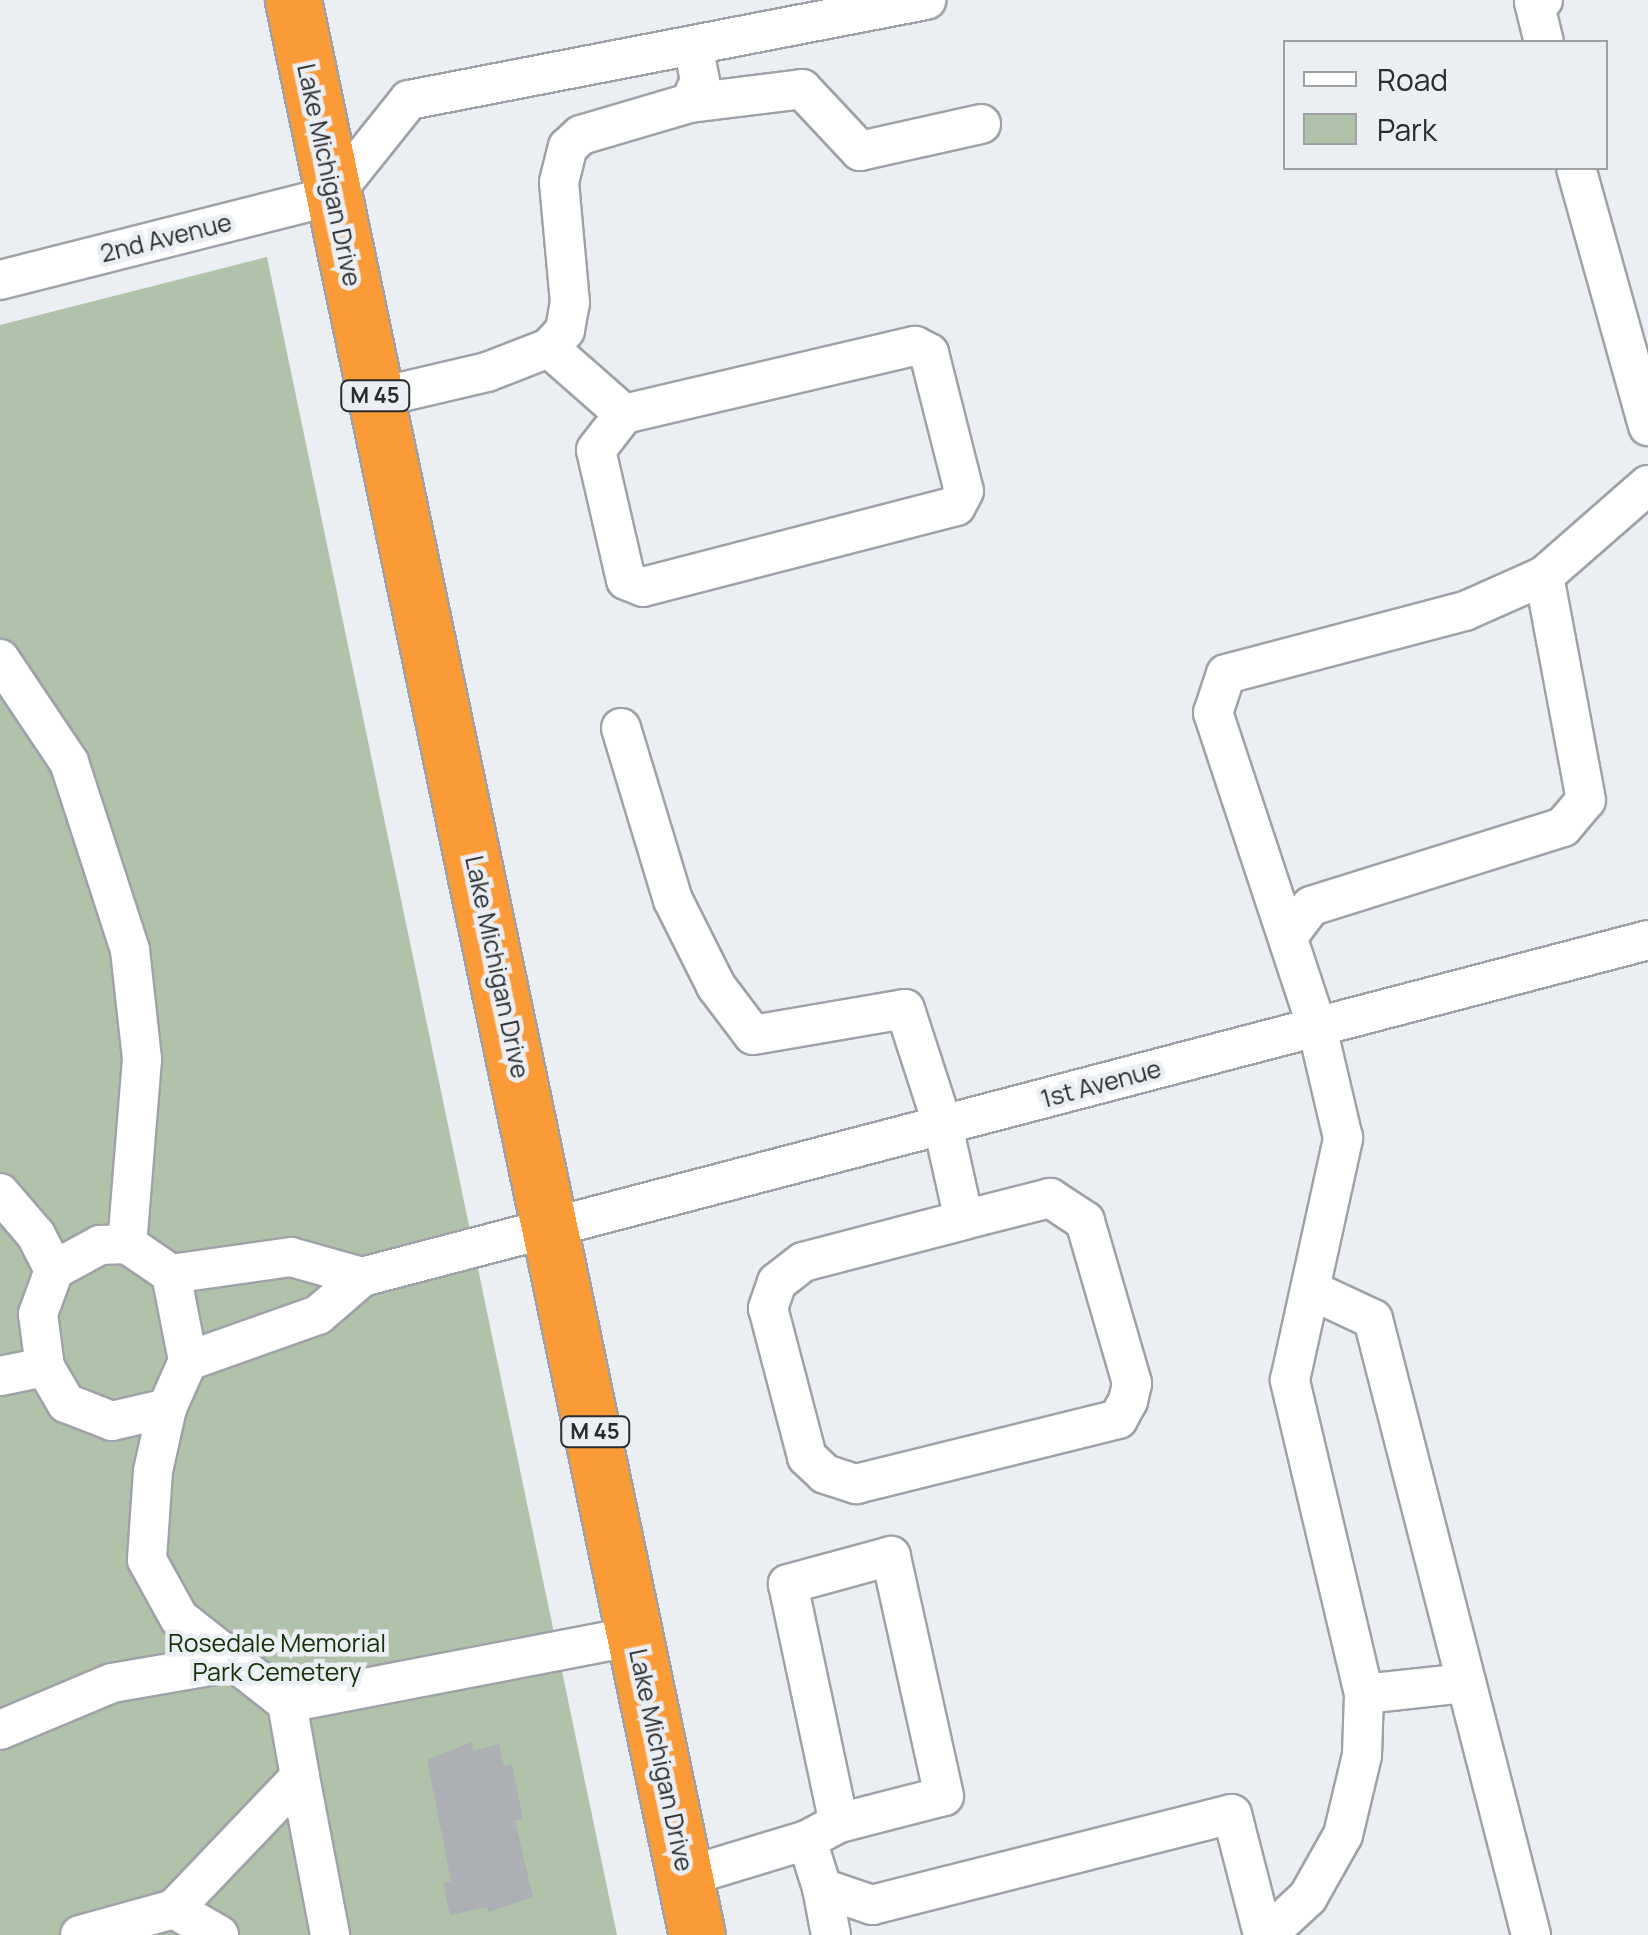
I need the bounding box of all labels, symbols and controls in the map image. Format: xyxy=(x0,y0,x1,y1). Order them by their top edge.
legend xyxy=(1283,40,1608,170)
text: Road xyxy=(1377,59,1448,100)
street label: Lake Michigan Drive xyxy=(291,61,367,289)
text: Park xyxy=(1377,109,1437,150)
street label: 2nd Avenue xyxy=(97,207,235,269)
road number: M 45 xyxy=(340,379,410,413)
street label: Lake Michigan Drive xyxy=(459,853,535,1081)
street label: 1st Avenue xyxy=(1037,1054,1165,1114)
road number: M 45 xyxy=(560,1415,630,1449)
park label: Rosedale Memorial Park Cemetery xyxy=(168,1629,386,1688)
street label: Lake Michigan Drive xyxy=(623,1646,699,1874)

